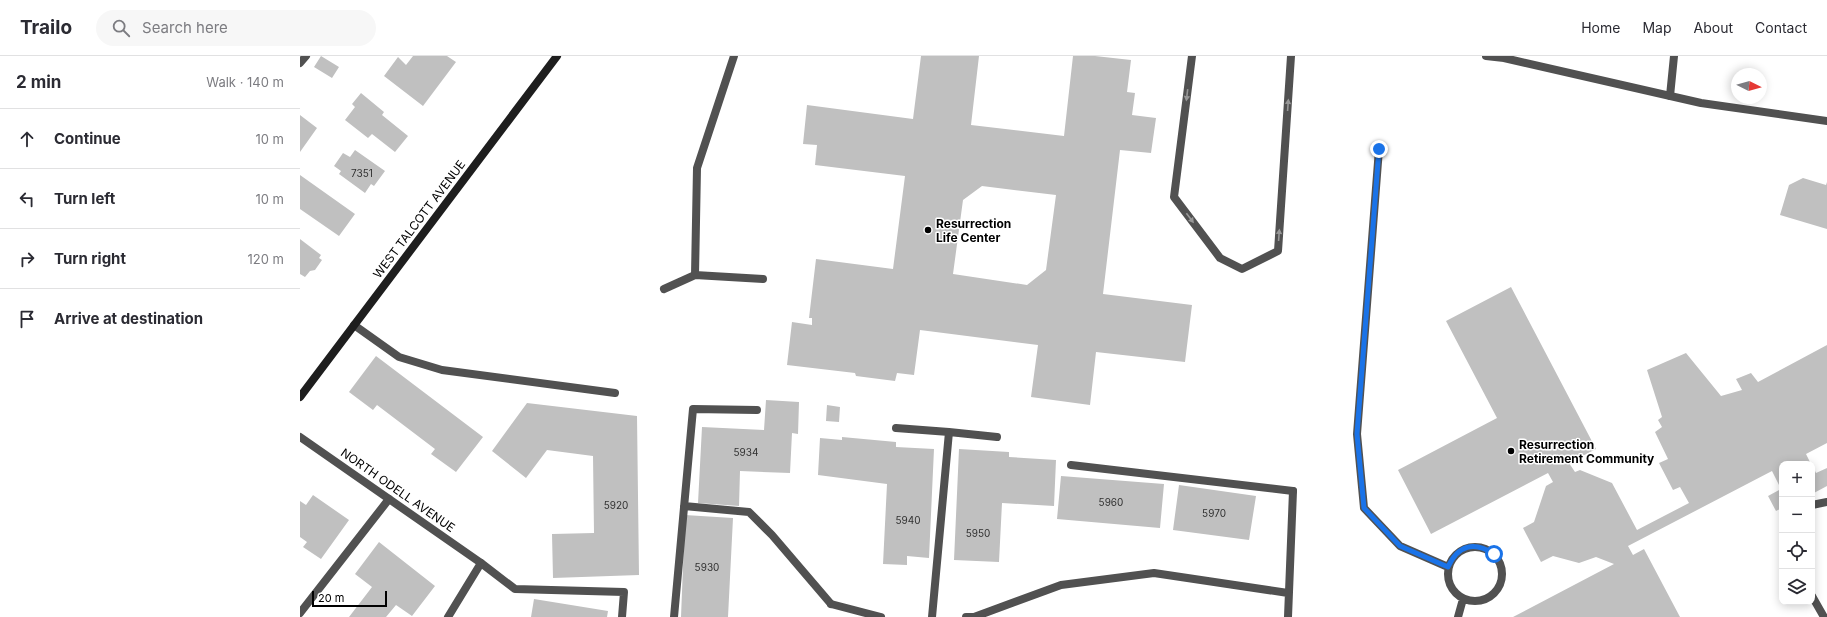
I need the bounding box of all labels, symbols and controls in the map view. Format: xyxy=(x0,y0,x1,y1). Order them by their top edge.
search box xyxy=(96,10,376,46)
text: Trailo xyxy=(20,16,72,39)
icon: search xyxy=(110,17,132,39)
text: Search here xyxy=(142,18,228,37)
text: Home xyxy=(1581,19,1620,36)
text: Map xyxy=(1642,19,1672,36)
text: About xyxy=(1694,19,1733,36)
text: Contact xyxy=(1755,19,1807,36)
north arrow xyxy=(1731,68,1767,104)
text: 2 min xyxy=(16,72,61,92)
text: Walk · 140 m xyxy=(206,74,284,90)
one-way arrow xyxy=(1184,89,1190,101)
one-way arrow xyxy=(1284,99,1291,111)
icon: ahead xyxy=(16,128,38,150)
text: Continue xyxy=(54,129,121,148)
text: 10 m xyxy=(255,131,284,147)
route end xyxy=(1370,140,1388,158)
street label: WEST TALCOTT AVENUE xyxy=(370,157,468,281)
house number: 7351 xyxy=(351,167,373,179)
icon: left xyxy=(16,188,38,210)
text: Turn left xyxy=(54,189,115,208)
text: 10 m xyxy=(255,191,284,207)
one-way arrow xyxy=(1186,213,1194,224)
place label: Resurrection Life Center xyxy=(936,216,1011,245)
marker: Resurrection Life Center xyxy=(923,225,933,235)
one-way arrow xyxy=(1276,229,1283,241)
icon: right xyxy=(16,248,38,270)
text: Turn right xyxy=(54,249,126,268)
text: 120 m xyxy=(248,251,284,267)
icon: arrive xyxy=(16,308,38,330)
text: Arrive at destination xyxy=(54,309,203,328)
place label: Resurrection Retirement Community xyxy=(1519,437,1655,466)
street label: NORTH ODELL AVENUE xyxy=(338,445,458,535)
house number: 5934 xyxy=(734,446,758,458)
marker: Resurrection Retirement Community xyxy=(1506,446,1516,456)
map controls xyxy=(1779,461,1815,605)
button: + xyxy=(1779,461,1815,497)
house number: 5960 xyxy=(1099,496,1123,508)
button: − xyxy=(1779,497,1815,533)
house number: 5920 xyxy=(604,499,628,511)
house number: 5970 xyxy=(1202,507,1226,519)
house number: 5940 xyxy=(895,514,921,526)
house number: 5950 xyxy=(966,527,990,539)
button: locate xyxy=(1779,533,1815,569)
route start xyxy=(1485,545,1503,563)
house number: 5930 xyxy=(695,561,719,573)
button: layers xyxy=(1779,569,1815,605)
scale bar xyxy=(312,589,387,608)
text: 20 m xyxy=(318,591,344,605)

